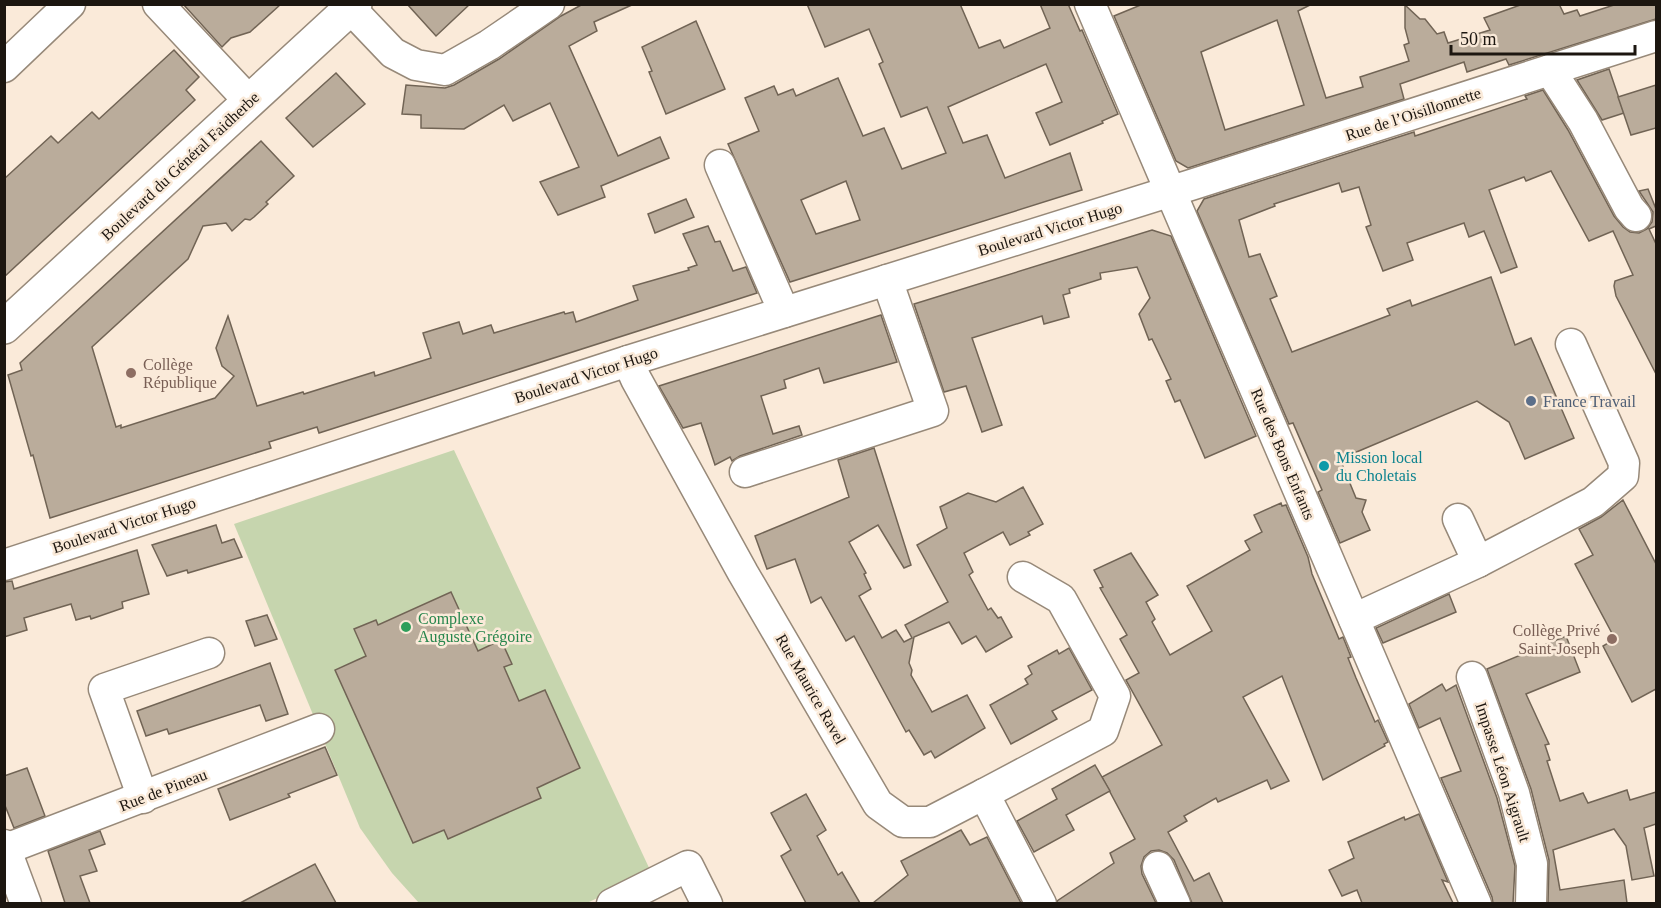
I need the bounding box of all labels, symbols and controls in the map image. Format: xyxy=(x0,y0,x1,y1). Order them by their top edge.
scale bar xyxy=(1451,18,1636,56)
text: 50 m xyxy=(1460,29,1497,49)
street label: Rue de l’Oisillonnette xyxy=(1343,84,1483,144)
street label: Boulevard du Général Faidherbe xyxy=(98,88,262,244)
street label: Boulevard Victor Hugo xyxy=(976,199,1124,260)
street label: Boulevard Victor Hugo xyxy=(512,344,660,407)
place label: Collège République xyxy=(143,356,217,392)
marker: Collège République xyxy=(124,366,138,380)
street label: Rue des Bons Enfants xyxy=(1248,386,1318,522)
place label: France Travail xyxy=(1543,393,1636,410)
marker: France Travail xyxy=(1524,394,1538,408)
place label: Mission local du Choletais xyxy=(1336,449,1423,484)
marker: Mission local du Choletais xyxy=(1317,459,1331,473)
street label: Boulevard Victor Hugo xyxy=(50,494,198,557)
place label: Complexe Auguste Grégoire xyxy=(418,610,532,646)
marker: Complexe Auguste Grégoire xyxy=(399,620,413,634)
place label: Collège Privé Saint-Joseph xyxy=(1512,622,1600,658)
street label: Rue Maurice Ravel xyxy=(773,631,850,748)
marker: Collège Privé Saint-Joseph xyxy=(1605,632,1619,646)
street label: Impasse Léon Aigrault xyxy=(1471,700,1534,845)
street label: Rue de Pineau xyxy=(117,766,209,814)

